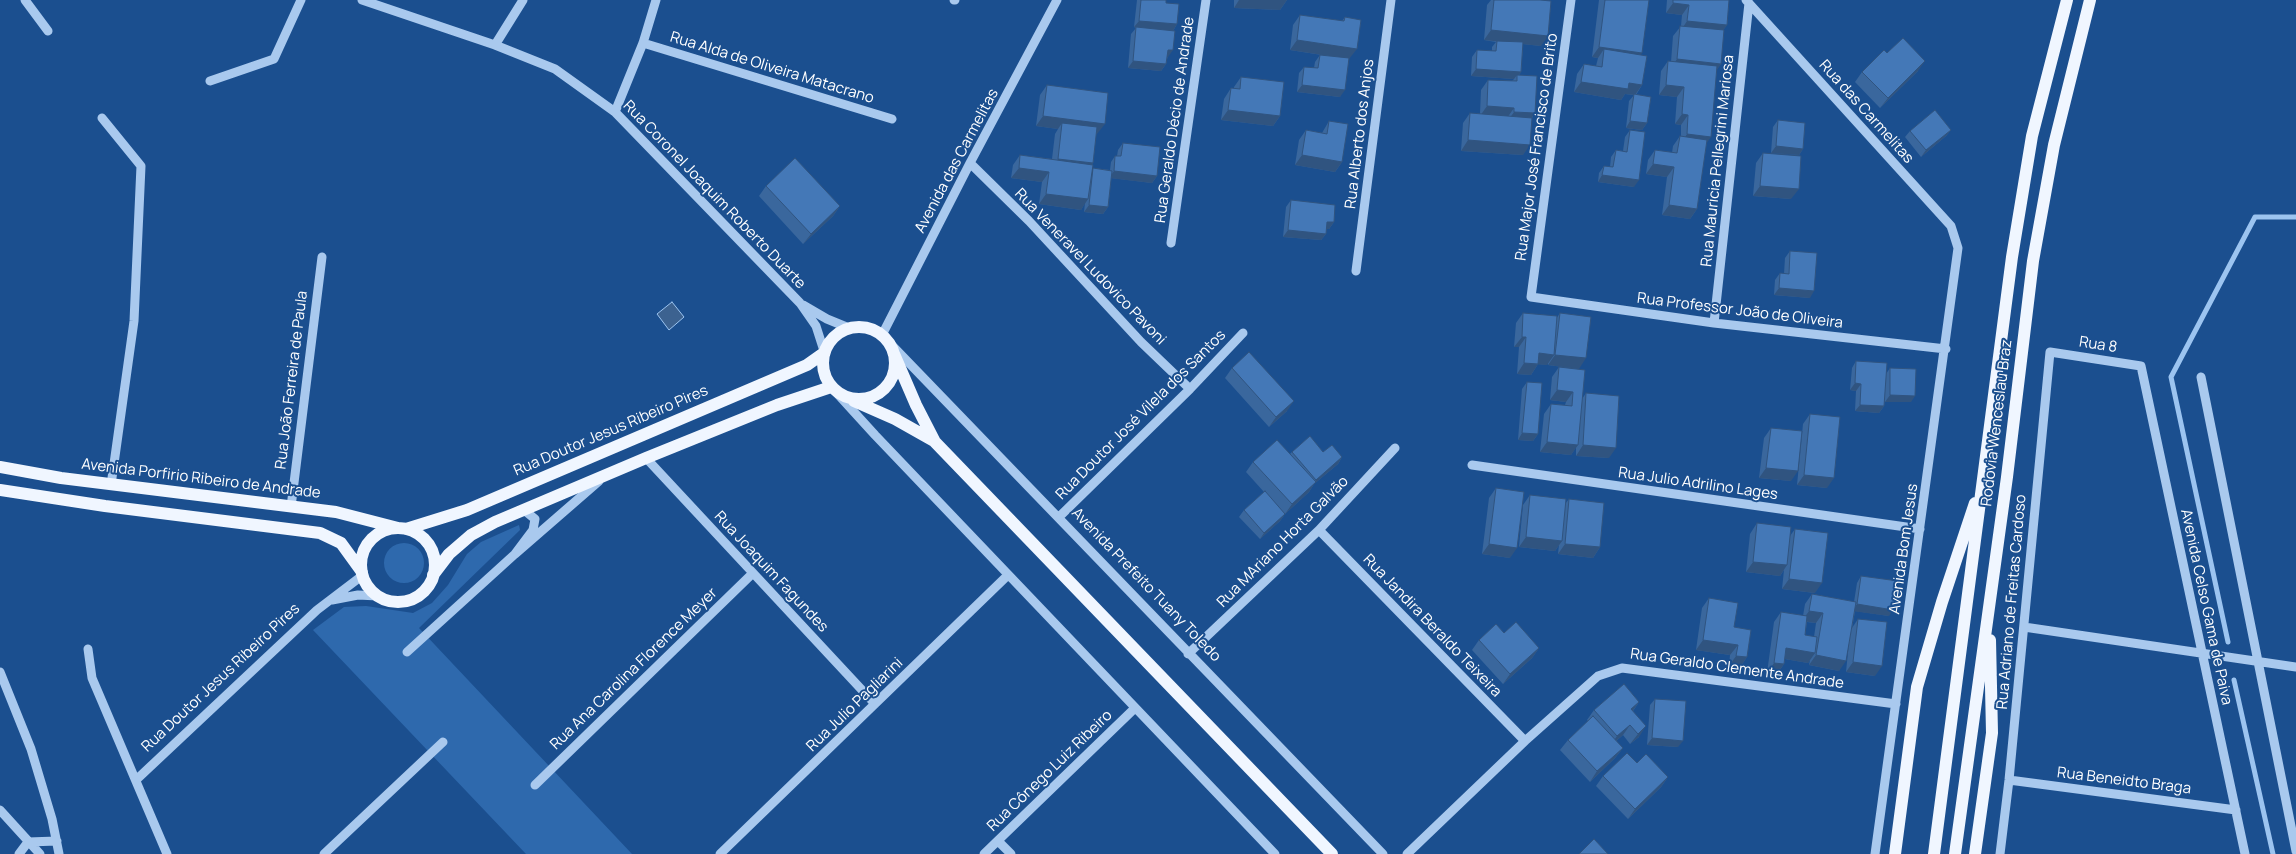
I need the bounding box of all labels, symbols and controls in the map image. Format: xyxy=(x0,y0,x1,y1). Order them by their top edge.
street label: Rua Geraldo Décio de Andrade xyxy=(1152,16,1198,224)
street label: Rua Alda de Oliveira Matacrano xyxy=(668,28,876,108)
street label: Rua Major José Francisco de Brito xyxy=(1512,32,1562,262)
street label: Rua Mauricia Pellegrini Mariosa xyxy=(1698,54,1738,268)
street label: Rua das Carmelitas xyxy=(1815,57,1917,167)
street label: Rua Alberto dos Anjos xyxy=(1342,58,1378,210)
street label: Avenida das Carmelitas xyxy=(911,86,1003,236)
street label: Rua Coronel Joaquim Roberto Duarte xyxy=(619,97,809,293)
street label: Rua Veneravel Ludovico Pavoni xyxy=(1011,185,1169,349)
street label: Rua Professor João de Oliveira xyxy=(1636,289,1844,333)
street label: Rua João Ferreira de Paula xyxy=(272,290,312,470)
street label: Rua Doutor José Vilela dos Santos xyxy=(1052,326,1230,504)
street label: Rua 8 xyxy=(2078,333,2118,357)
street label: Rodovia Wenceslau Braz xyxy=(1978,339,2016,507)
street label: Rua Doutor Jesus Ribeiro Pires xyxy=(511,382,711,480)
street label: Avenida Porfirio Ribeiro de Andrade xyxy=(80,455,322,503)
street label: Rua Julio Adrilino Lages xyxy=(1617,464,1779,504)
street label: Rua MAriano Horta Galvão xyxy=(1214,473,1352,611)
street label: Avenida Bom Jesus xyxy=(1886,483,1922,615)
street label: Rua Adriano de Freitas Cardoso xyxy=(1994,494,2030,710)
street label: Avenida Prefeito Tuany Toledo xyxy=(1068,504,1224,666)
street label: Avenida Celso Gama de Paiva xyxy=(2176,507,2236,707)
street label: Rua Joaquim Fagundes xyxy=(710,508,832,636)
street label: Rua Jandira Beraldo Teixeira xyxy=(1359,551,1505,701)
street label: Rua Ana Carolina Florence Meyer xyxy=(547,584,721,754)
street label: Rua Doutor Jesus Ribeiro Pires xyxy=(138,600,304,756)
street label: Rua Geraldo Clemente Andrade xyxy=(1629,645,1845,693)
street label: Rua Julio Pagliarini xyxy=(803,654,907,756)
street label: Rua Cônego Luiz Ribeiro xyxy=(984,707,1116,835)
street label: Rua Beneidto Braga xyxy=(2056,764,2192,798)

